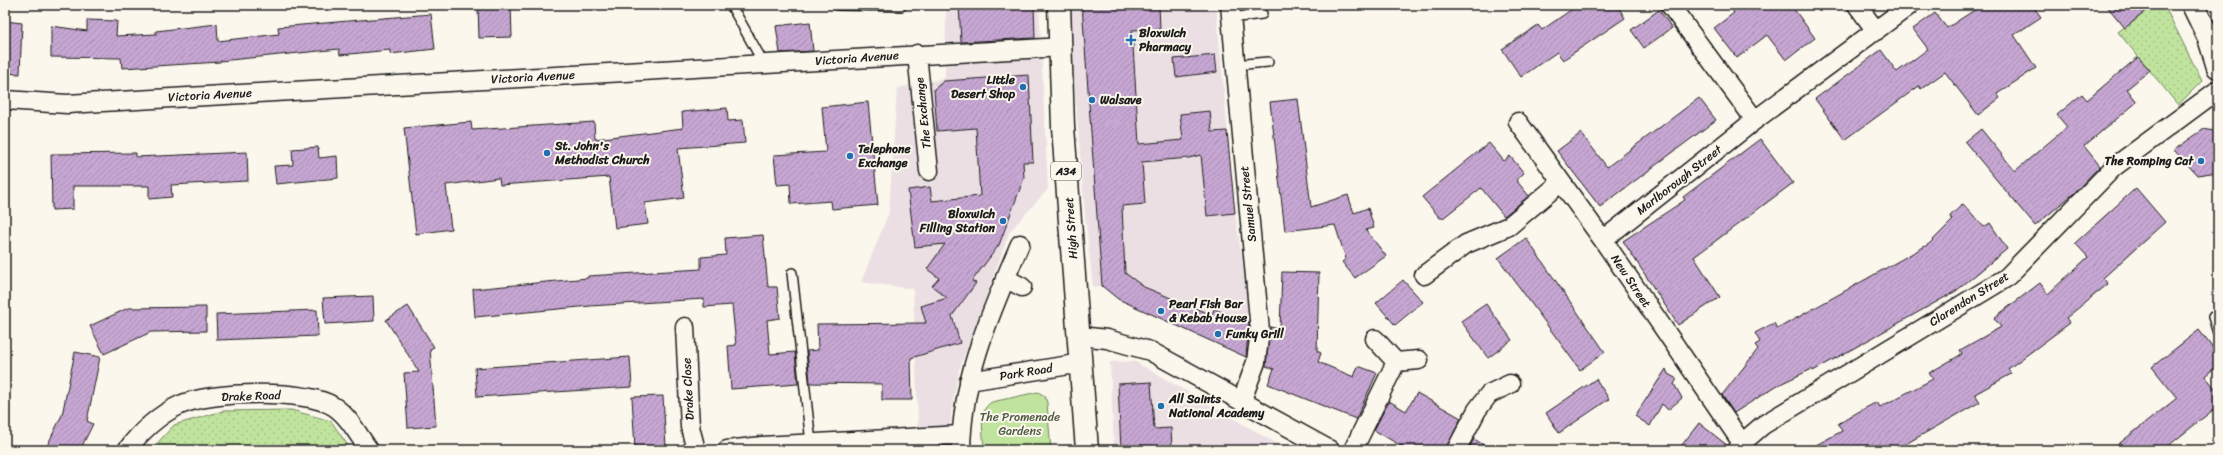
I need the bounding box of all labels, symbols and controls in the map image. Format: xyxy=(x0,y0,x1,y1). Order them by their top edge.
place label: Bloxwich Pharmacy xyxy=(1139,22,1192,58)
marker: Bloxwich Pharmacy xyxy=(1126,35,1136,45)
street label: Victoria Avenue xyxy=(814,44,900,72)
street label: Victoria Avenue xyxy=(491,64,575,90)
place label: Little Desert Shop xyxy=(951,69,1016,105)
street label: The Exchange xyxy=(908,76,938,150)
street label: Victoria Avenue xyxy=(168,82,252,108)
marker: Little Desert Shop xyxy=(1018,82,1028,92)
place label: Walsave xyxy=(1100,89,1142,111)
marker: Walsave xyxy=(1087,95,1097,105)
place label: St. John's Methodist Church xyxy=(554,135,650,171)
place label: Telephone Exchange xyxy=(858,138,911,174)
street label: Marlborough Street xyxy=(1631,139,1728,221)
marker: St. John's Methodist Church xyxy=(542,148,552,158)
place label: The Romping Cat xyxy=(2105,150,2194,172)
marker: Telephone Exchange xyxy=(845,151,855,161)
marker: The Romping Cat xyxy=(2196,156,2206,166)
road number: A34 xyxy=(1051,162,1081,180)
street label: Samuel Street xyxy=(1233,165,1263,243)
street label: High Street xyxy=(1058,196,1084,260)
place label: Bloxwich Filling Station xyxy=(919,203,996,239)
marker: Bloxwich Filling Station xyxy=(998,216,1008,226)
street label: New Street xyxy=(1605,250,1657,312)
street label: Clarendon Street xyxy=(1924,265,2014,333)
place label: Pearl Fish Bar & Kebab House xyxy=(1169,293,1248,329)
marker: Pearl Fish Bar & Kebab House xyxy=(1156,306,1166,316)
place label: Funky Grill xyxy=(1225,323,1284,345)
marker: Funky Grill xyxy=(1213,329,1223,339)
street label: Drake Close xyxy=(675,357,701,421)
street label: Park Road xyxy=(998,357,1055,387)
street label: Drake Road xyxy=(221,384,282,408)
place label: All Saints National Academy xyxy=(1168,388,1265,424)
marker: All Saints National Academy xyxy=(1156,401,1166,411)
park label: The Promenade Gardens xyxy=(980,406,1060,442)

